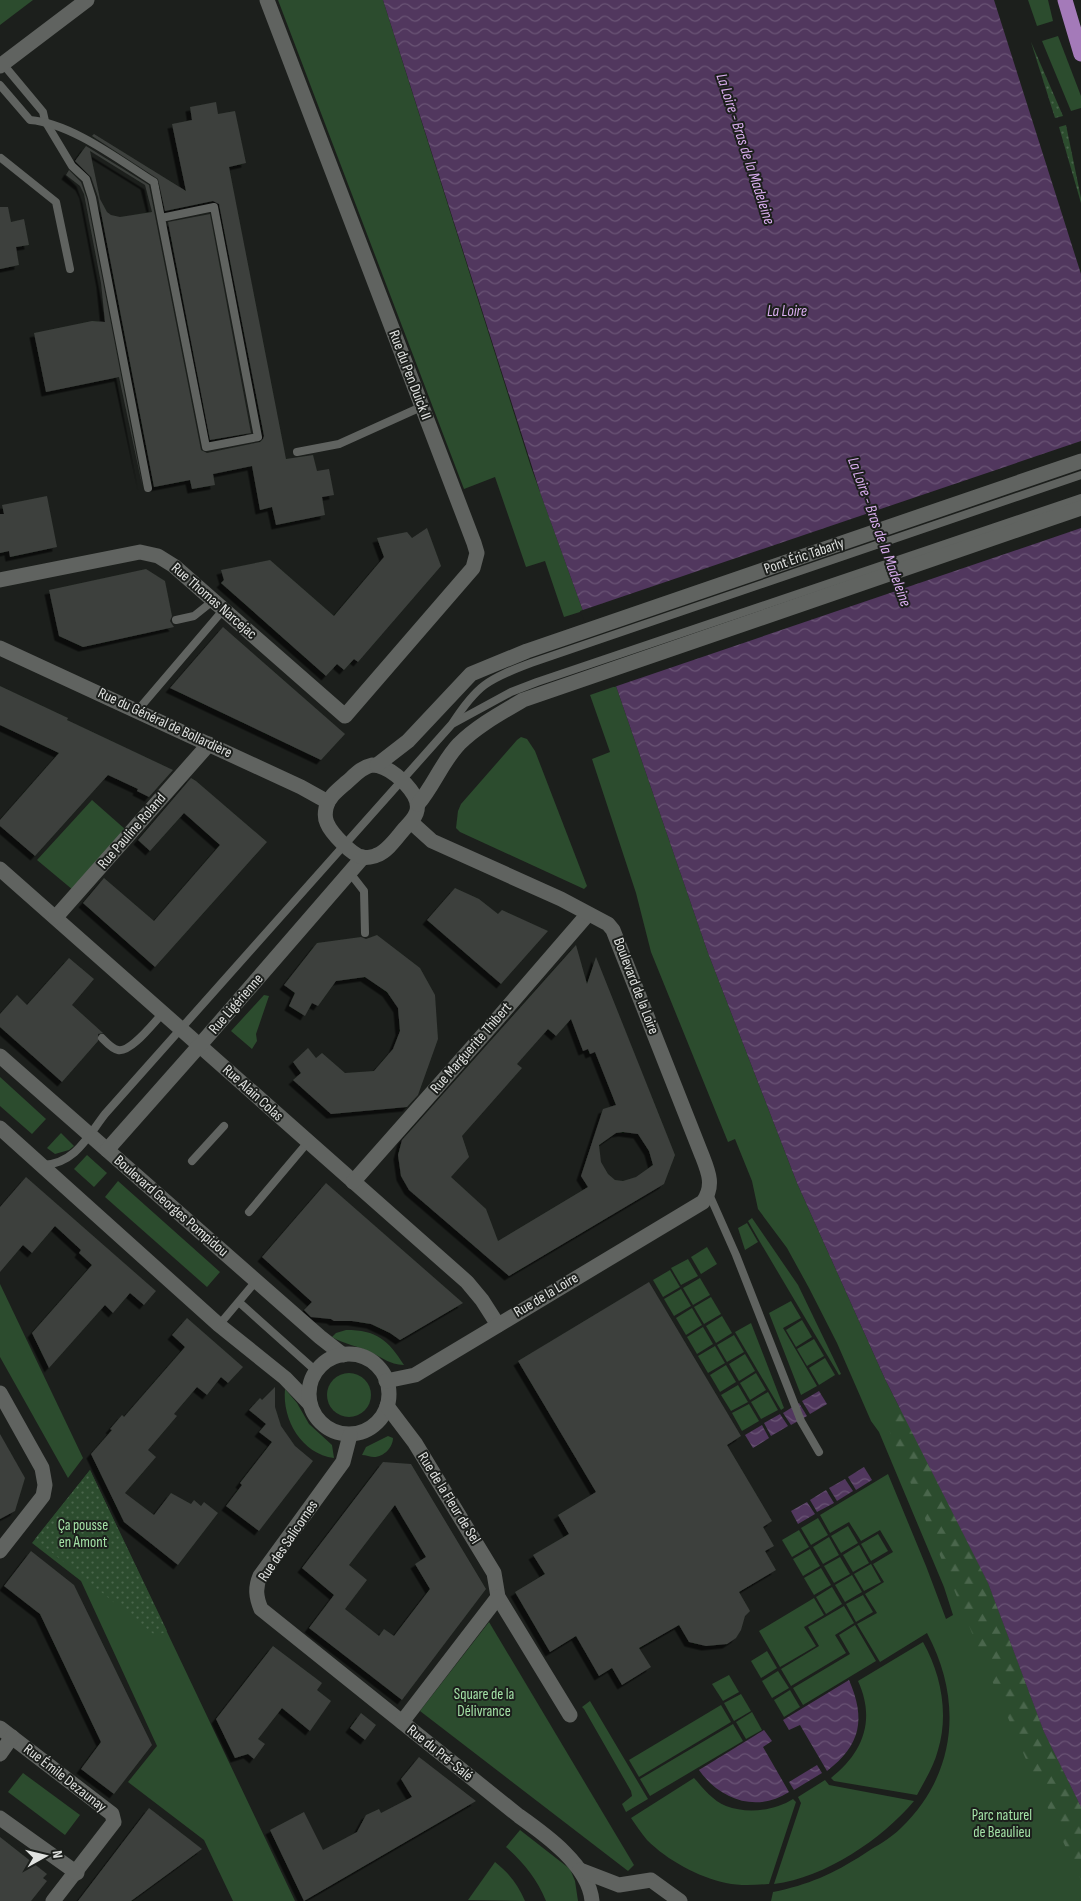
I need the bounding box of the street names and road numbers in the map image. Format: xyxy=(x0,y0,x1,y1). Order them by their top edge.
street label: Rue du Pen Duick II xyxy=(384,328,436,422)
street label: Pont Éric Tabarly xyxy=(761,533,847,579)
street label: Rue Thomas Narcejac xyxy=(167,559,261,643)
street label: Rue du Général de Bollardière xyxy=(95,684,235,762)
street label: Rue Pauline Roland xyxy=(94,789,170,873)
street label: Boulevard de la Loire xyxy=(609,935,663,1037)
street label: Rue Ligérienne xyxy=(205,970,267,1038)
street label: Rue Marguerite Thibert xyxy=(426,998,516,1098)
street label: Rue Alain Colas xyxy=(219,1061,287,1125)
street label: Boulevard Georges Pompidou xyxy=(110,1151,232,1261)
street label: Rue de la Loire xyxy=(510,1268,582,1322)
street label: Rue de la Fleur de Sel xyxy=(413,1449,485,1547)
street label: Rue des Salicornes xyxy=(254,1497,322,1585)
street label: Rue du Pré-Salé xyxy=(403,1721,477,1785)
street label: Rue Émile Dezaunay xyxy=(20,1740,110,1816)

